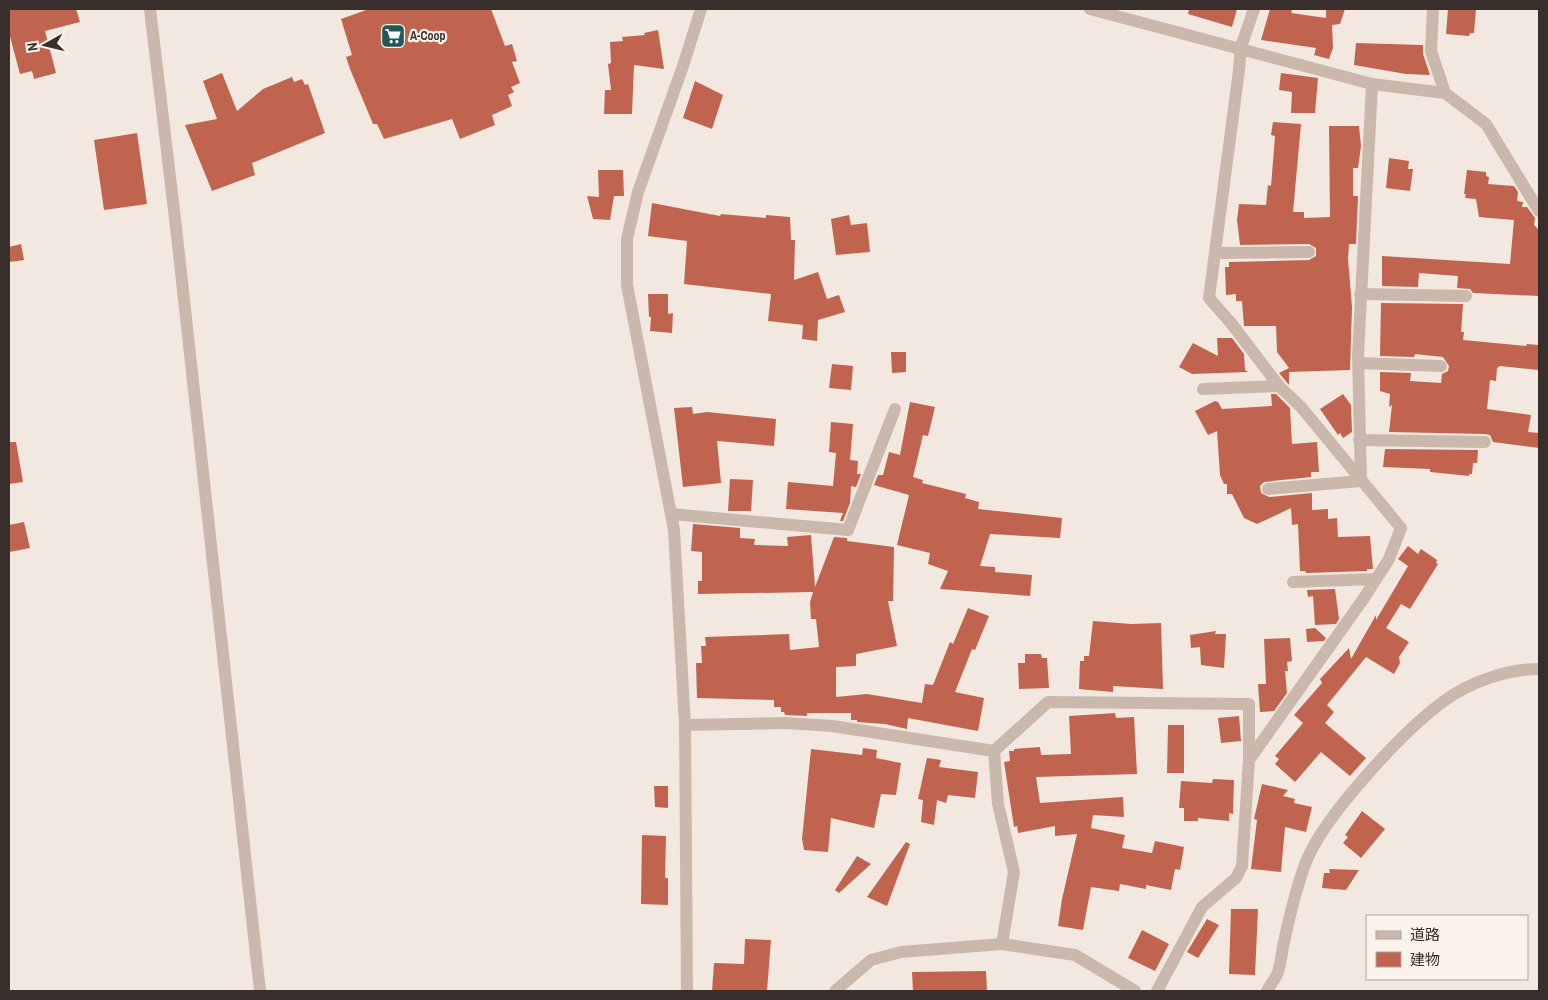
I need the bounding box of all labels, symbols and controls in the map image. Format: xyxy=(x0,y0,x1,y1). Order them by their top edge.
north arrow xyxy=(20,20,70,70)
supermarket icon: A-Coop xyxy=(380,23,406,49)
place label: A-Coop xyxy=(410,28,446,44)
text: N xyxy=(23,41,42,52)
legend xyxy=(1366,915,1528,980)
text: 道路 xyxy=(1410,924,1440,945)
text: 建物 xyxy=(1410,949,1440,970)

